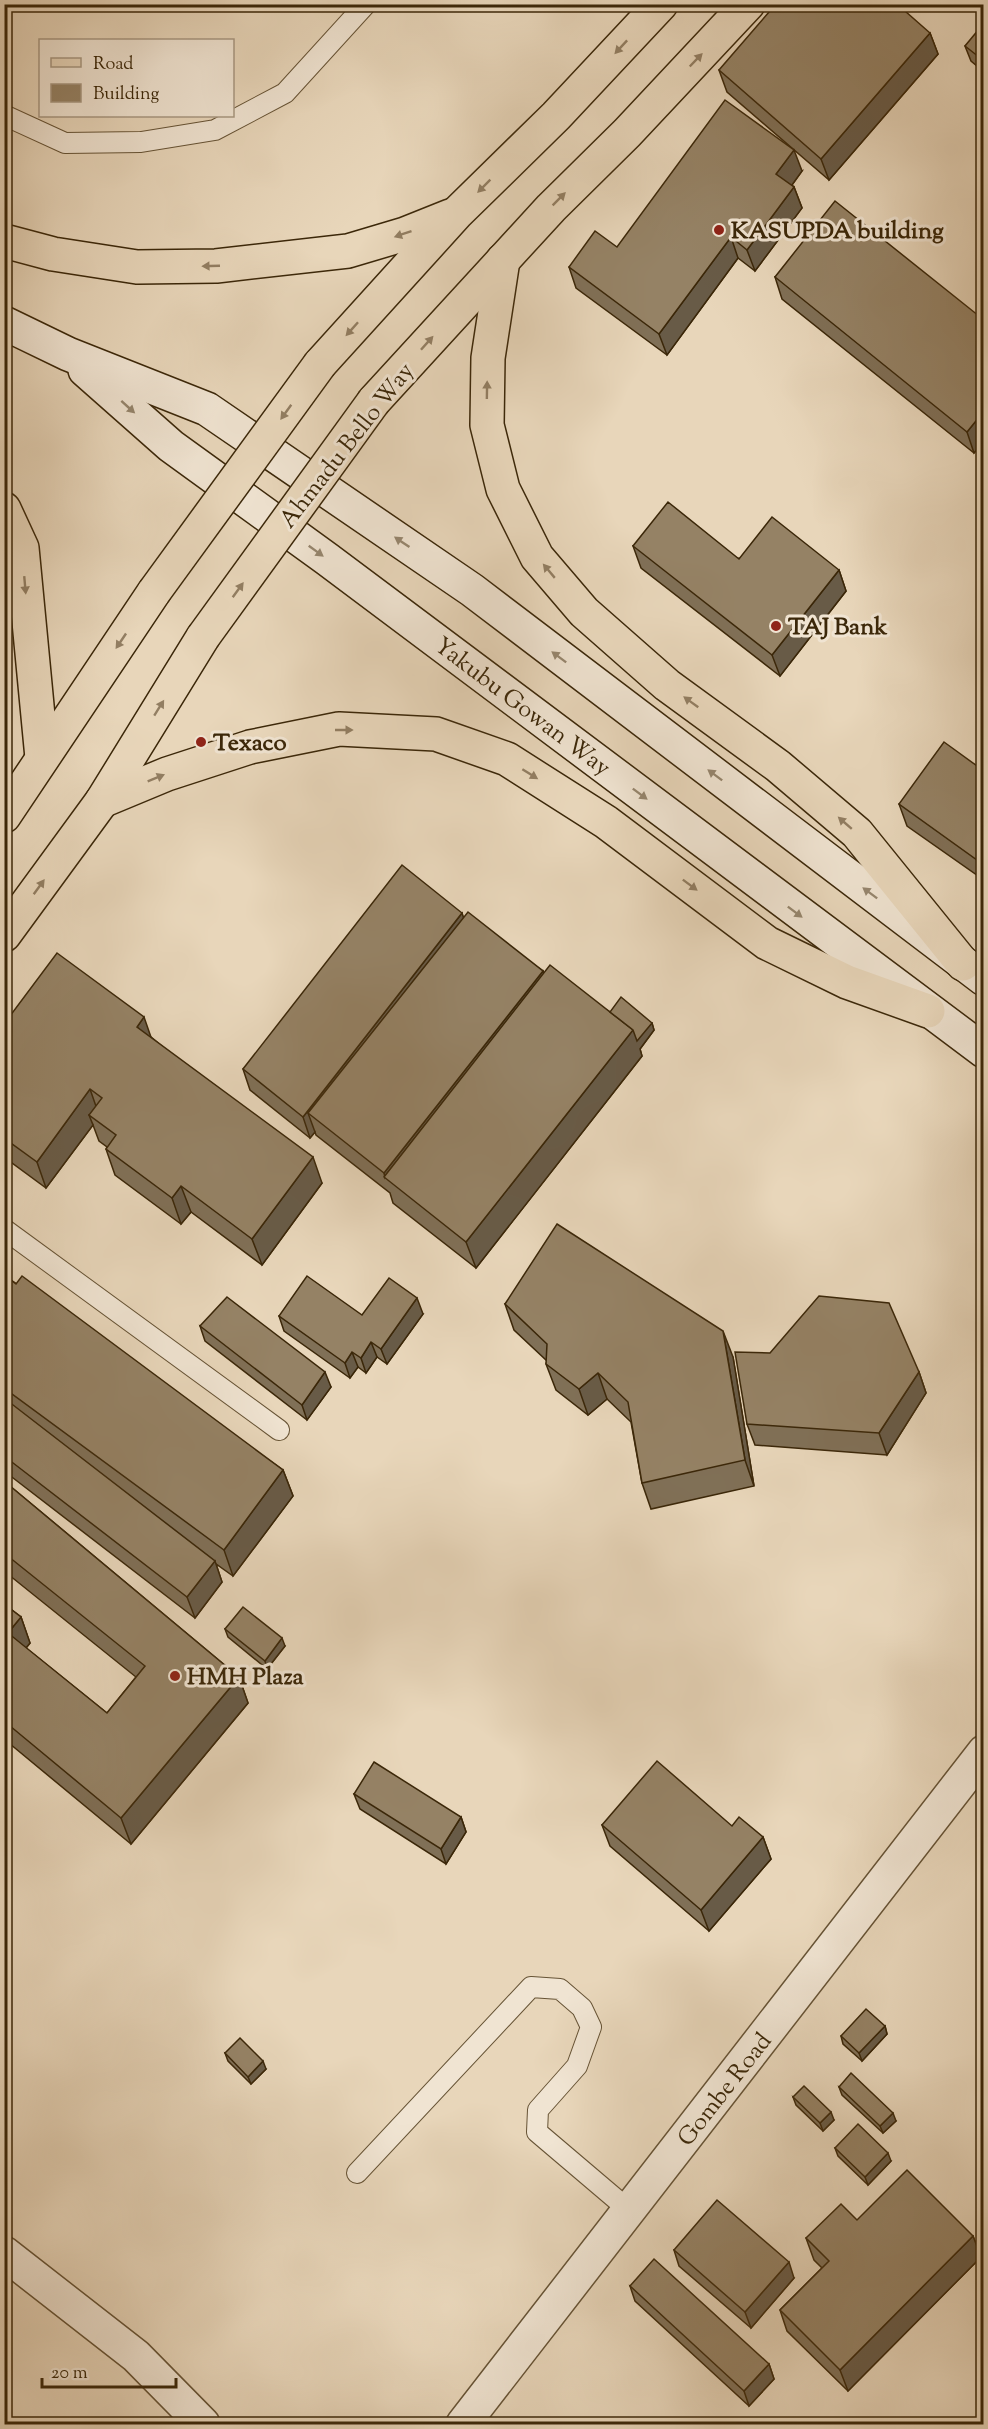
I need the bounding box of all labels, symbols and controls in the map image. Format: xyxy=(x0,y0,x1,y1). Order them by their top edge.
legend xyxy=(39,39,234,117)
one-way arrow xyxy=(614,40,628,55)
text: Road xyxy=(93,52,133,78)
one-way arrow xyxy=(689,53,703,68)
text: Building xyxy=(93,82,159,108)
one-way arrow xyxy=(477,179,491,193)
one-way arrow xyxy=(552,193,566,207)
place label: KASUPDA building xyxy=(731,215,944,249)
marker: KASUPDA building xyxy=(712,223,726,237)
one-way arrow xyxy=(394,229,412,239)
one-way arrow xyxy=(202,261,221,271)
one-way arrow xyxy=(345,322,359,337)
one-way arrow xyxy=(420,335,434,350)
street label: Ahmadu Bello Way xyxy=(272,356,423,536)
one-way arrow xyxy=(483,380,492,399)
one-way arrow xyxy=(120,400,135,414)
one-way arrow xyxy=(280,404,292,419)
one-way arrow xyxy=(394,536,410,548)
one-way arrow xyxy=(308,545,324,557)
one-way arrow xyxy=(542,563,555,579)
one-way arrow xyxy=(20,575,30,594)
one-way arrow xyxy=(231,582,243,597)
place label: TAJ Bank xyxy=(788,611,888,645)
marker: TAJ Bank xyxy=(769,619,783,633)
street label: Yakubu Gowan Way xyxy=(426,630,617,785)
one-way arrow xyxy=(115,632,127,648)
one-way arrow xyxy=(552,651,567,663)
one-way arrow xyxy=(684,697,699,709)
one-way arrow xyxy=(154,700,165,716)
one-way arrow xyxy=(335,725,354,735)
place label: Texaco xyxy=(213,727,287,761)
marker: Texaco xyxy=(194,735,208,749)
one-way arrow xyxy=(522,768,539,779)
one-way arrow xyxy=(707,769,723,781)
one-way arrow xyxy=(147,773,165,782)
one-way arrow xyxy=(632,788,647,800)
one-way arrow xyxy=(838,817,853,830)
one-way arrow xyxy=(683,879,698,891)
one-way arrow xyxy=(33,880,45,896)
one-way arrow xyxy=(862,888,877,900)
one-way arrow xyxy=(788,905,803,917)
place label: HMH Plaza xyxy=(187,1661,305,1695)
marker: HMH Plaza xyxy=(168,1669,182,1683)
street label: Gombe Road xyxy=(670,2026,781,2154)
scale bar xyxy=(42,2351,176,2389)
text: 20 m xyxy=(51,2361,88,2387)

